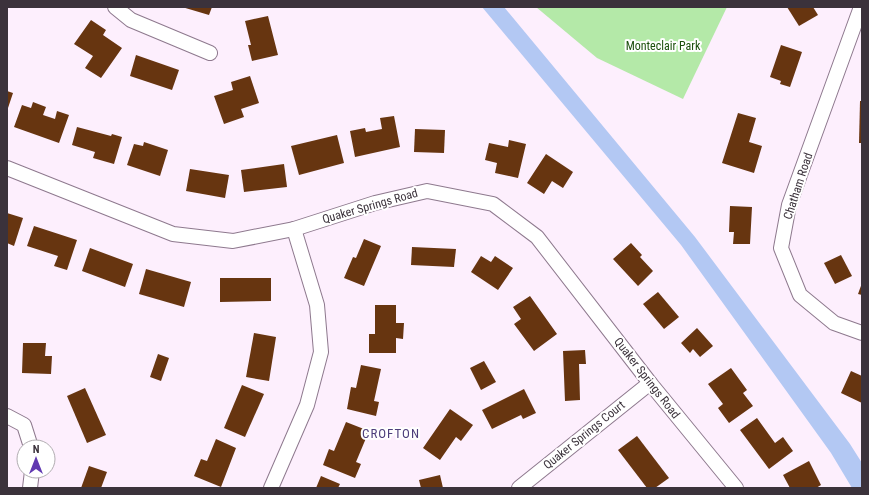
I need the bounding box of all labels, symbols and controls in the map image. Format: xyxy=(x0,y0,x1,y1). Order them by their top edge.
park label: Monteclair Park xyxy=(626,39,701,53)
street label: Chatham Road xyxy=(781,151,815,221)
street label: Quaker Springs Road xyxy=(321,186,419,226)
street label: Quaker Springs Road xyxy=(611,335,683,421)
street label: Quaker Springs Court xyxy=(540,398,628,472)
district label: CROFTON xyxy=(362,426,420,441)
north arrow xyxy=(16,439,56,479)
text: N xyxy=(33,443,40,456)

